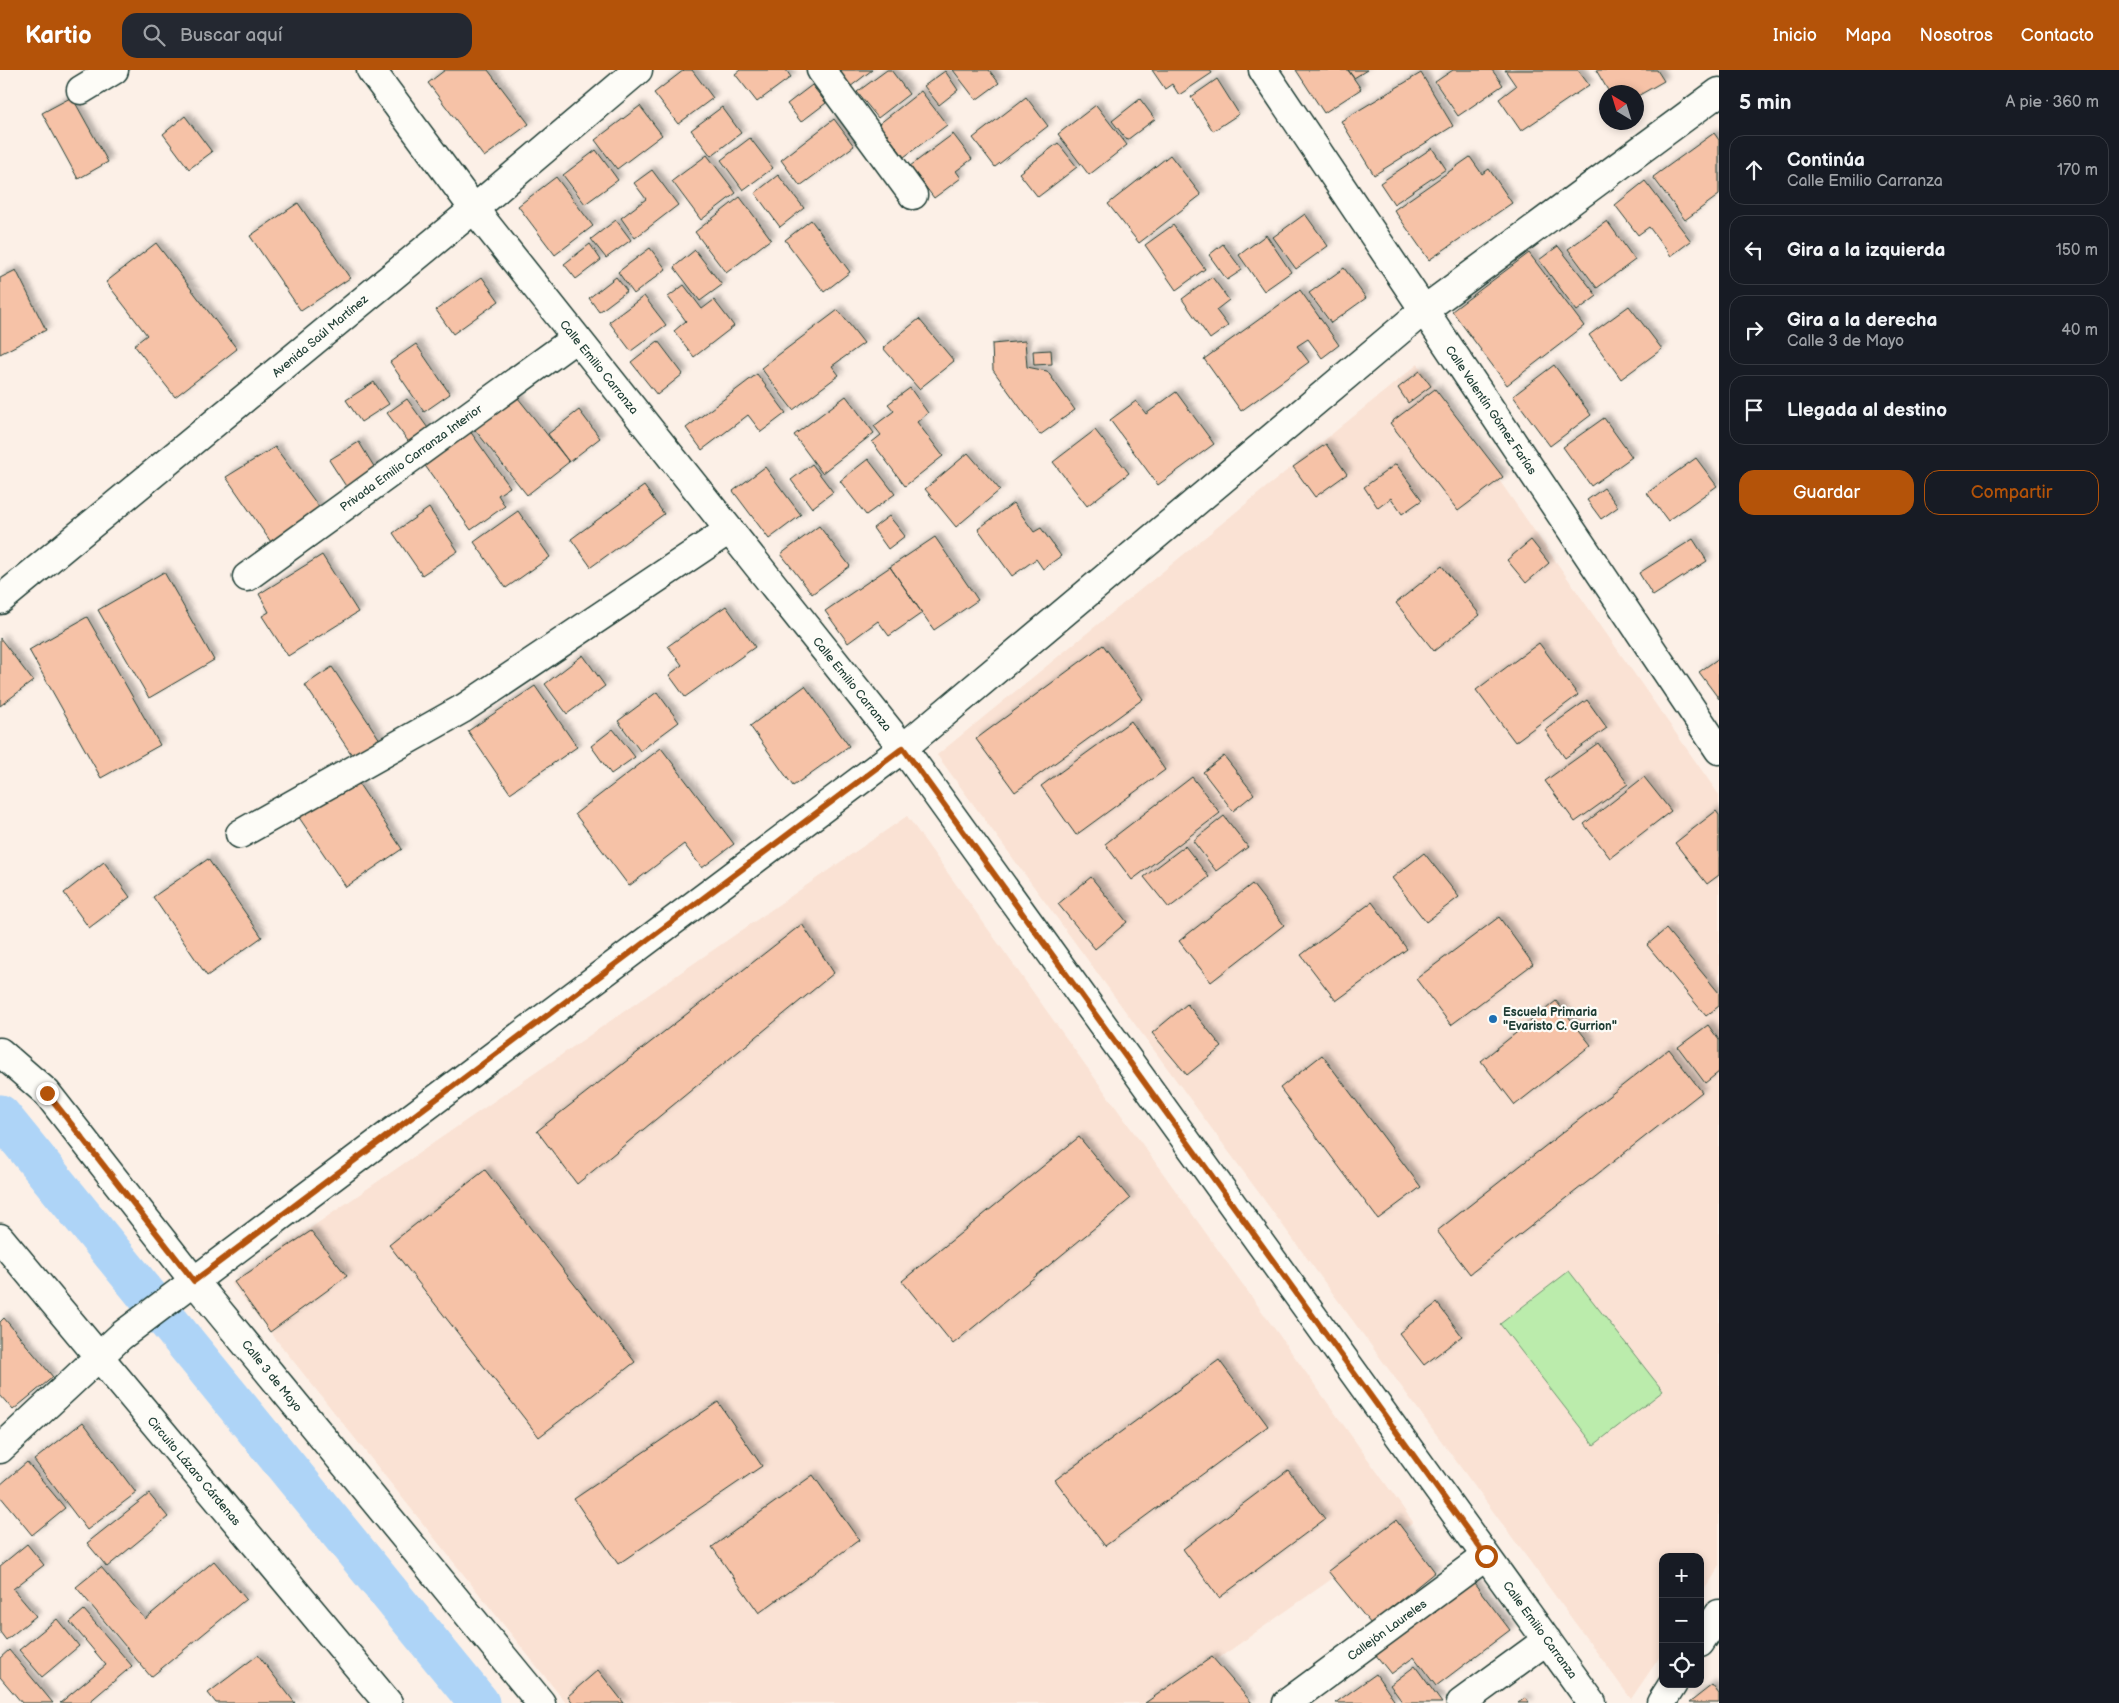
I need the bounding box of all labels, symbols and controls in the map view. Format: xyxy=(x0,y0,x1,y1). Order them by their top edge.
search box xyxy=(122,13,472,58)
text: Kartio xyxy=(25,21,92,50)
icon: search xyxy=(140,21,168,49)
text: Buscar aquí xyxy=(180,24,282,47)
text: Inicio xyxy=(1773,25,1817,46)
text: Mapa xyxy=(1845,25,1891,46)
text: Nosotros xyxy=(1919,25,1993,46)
text: Contacto xyxy=(2021,25,2094,46)
north arrow xyxy=(1599,85,1644,130)
text: 5 min xyxy=(1739,90,1792,115)
text: A pie · 360 m xyxy=(2005,93,2099,112)
text: Continúa xyxy=(1787,149,1865,172)
icon: ahead xyxy=(1740,156,1768,184)
text: 170 m xyxy=(2057,161,2098,180)
text: Calle Emilio Carranza xyxy=(1787,172,1943,191)
icon: left xyxy=(1740,236,1768,264)
text: Gira a la izquierda xyxy=(1787,239,1945,262)
text: 150 m xyxy=(2056,241,2098,260)
street label: Avenida Saúl Martínez xyxy=(269,292,371,381)
text: Gira a la derecha xyxy=(1787,309,1937,332)
icon: right xyxy=(1740,316,1768,344)
street label: Calle Emilio Carranza xyxy=(556,317,641,418)
text: 40 m xyxy=(2061,321,2098,340)
text: Calle 3 de Mayo xyxy=(1787,332,1904,351)
street label: Calle Valentín Gómez Farías xyxy=(1442,343,1539,478)
icon: arrive xyxy=(1740,396,1768,424)
text: Llegada al destino xyxy=(1787,399,1947,422)
street label: Privada Emilio Carranza Interior xyxy=(337,401,486,515)
button: Guardar xyxy=(1739,470,1914,515)
button: Compartir xyxy=(1924,470,2099,515)
street label: Calle Emilio Carranza xyxy=(809,634,894,735)
place label: Escuela Primaria "Evaristo C. Gurrion" xyxy=(1503,1005,1617,1034)
marker: Escuela Primaria "Evaristo C. Gurrion" xyxy=(1487,1013,1499,1025)
route end xyxy=(36,1082,59,1105)
street label: Calle 3 de Mayo xyxy=(238,1337,305,1415)
street label: Circuito Lázaro Cárdenas xyxy=(144,1414,244,1529)
route start xyxy=(1475,1545,1498,1568)
map controls xyxy=(1659,1553,1704,1688)
button: + xyxy=(1659,1553,1704,1598)
street label: Calle Emilio Carranza xyxy=(1499,1579,1580,1682)
street label: Callejón Laureles xyxy=(1345,1597,1430,1664)
button: − xyxy=(1659,1598,1704,1643)
button: locate xyxy=(1659,1643,1704,1688)

